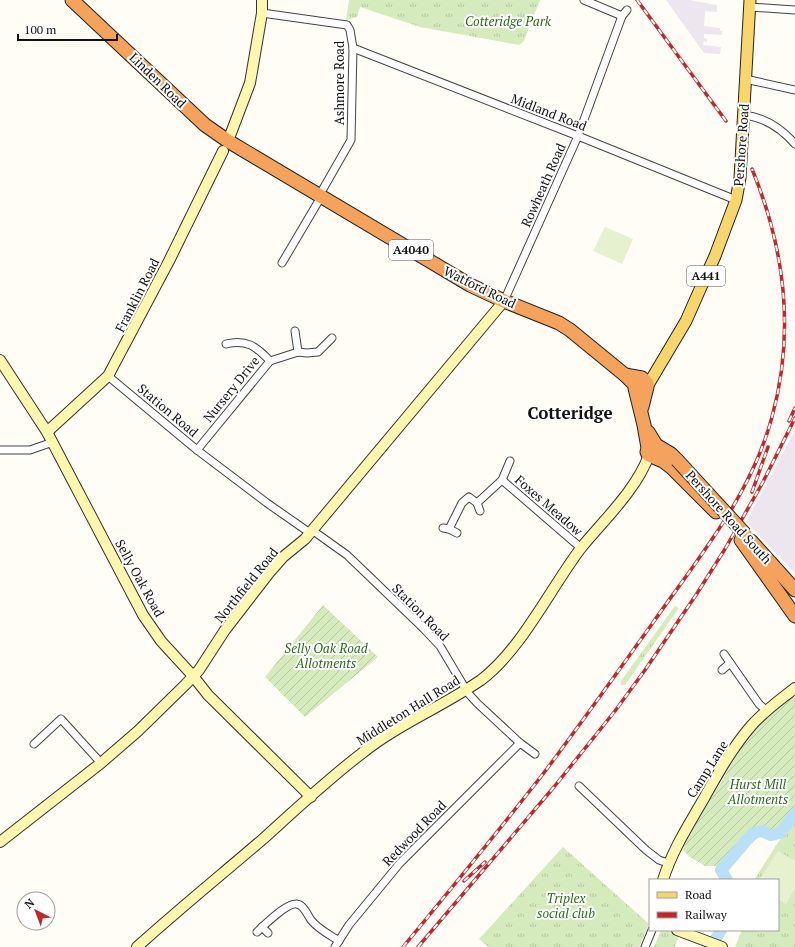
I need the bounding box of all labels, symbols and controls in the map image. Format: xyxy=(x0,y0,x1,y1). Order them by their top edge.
park label: Cotteridge Park xyxy=(465,12,552,30)
scale bar xyxy=(18,16,117,42)
text: 100 m xyxy=(24,22,57,37)
street label: Ashmore Road xyxy=(330,41,348,125)
street label: Linden Road xyxy=(126,48,190,112)
street label: Midland Road xyxy=(508,89,590,135)
street label: Pershore Road xyxy=(729,103,753,187)
street label: Rowheath Road xyxy=(516,140,570,230)
road number: A4040 xyxy=(389,240,433,260)
street label: Franklin Road xyxy=(111,255,163,335)
street label: Watford Road xyxy=(441,262,519,312)
road number: A441 xyxy=(687,266,725,286)
street label: Nursery Drive xyxy=(199,352,263,426)
street label: Station Road xyxy=(134,379,202,441)
district label: Cotteridge xyxy=(527,401,613,424)
street label: Pershore Road South xyxy=(682,466,776,568)
street label: Foxes Meadow xyxy=(511,471,587,540)
street label: Selly Oak Road xyxy=(111,536,169,620)
street label: Northfield Road xyxy=(210,544,282,626)
street label: Station Road xyxy=(388,579,454,645)
park label: Selly Oak Road Allotments xyxy=(284,639,369,672)
street label: Middleton Hall Road xyxy=(353,671,463,749)
street label: Camp Lane xyxy=(682,737,732,801)
park label: Hurst Mill Allotments xyxy=(727,775,789,808)
street label: Redwood Road xyxy=(378,796,450,870)
legend xyxy=(649,879,779,931)
text: Road xyxy=(685,887,712,902)
park label: Triplex social club xyxy=(537,889,595,922)
north arrow xyxy=(16,891,56,931)
text: N xyxy=(22,895,38,912)
text: Railway xyxy=(685,907,728,922)

